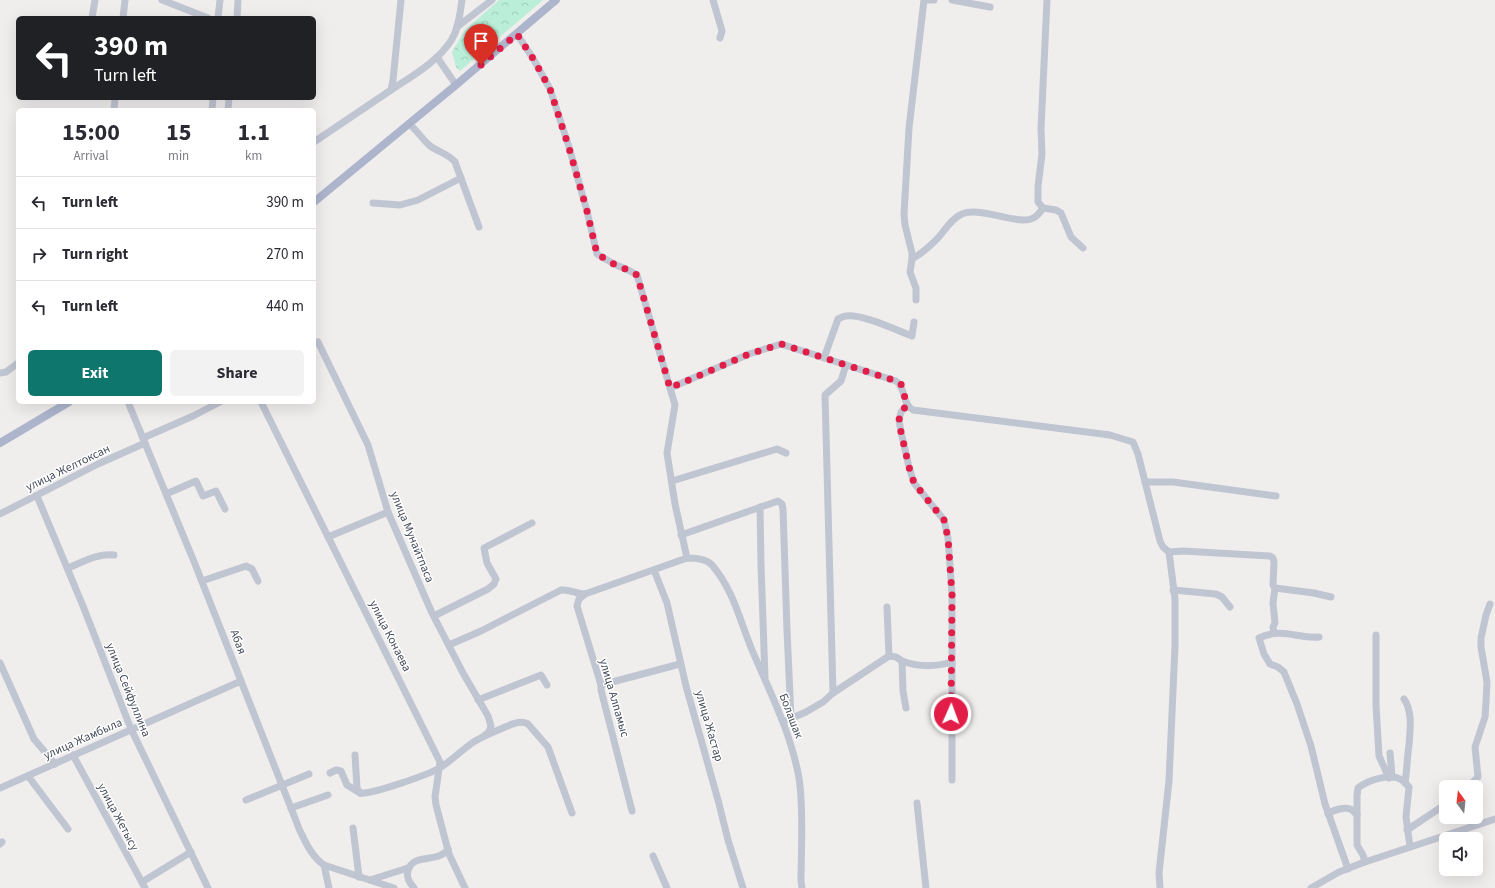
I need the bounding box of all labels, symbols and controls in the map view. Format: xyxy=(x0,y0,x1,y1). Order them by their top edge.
pin xyxy=(464,24,498,65)
text: 390 m xyxy=(94,26,168,66)
icon: arrive xyxy=(470,30,492,52)
icon: left xyxy=(28,32,80,84)
text: Turn left xyxy=(94,63,156,88)
text: 15:00 xyxy=(62,115,120,150)
text: 15 xyxy=(166,115,191,150)
text: 1.1 xyxy=(237,115,270,150)
text: Arrival xyxy=(74,147,108,165)
text: min xyxy=(168,147,189,165)
text: km xyxy=(245,147,262,165)
icon: left xyxy=(28,192,50,214)
text: Turn left xyxy=(62,192,118,213)
text: 390 m xyxy=(266,192,304,213)
icon: right xyxy=(28,244,50,266)
text: Turn right xyxy=(62,244,128,265)
text: 270 m xyxy=(266,244,304,265)
icon: left xyxy=(28,296,50,318)
text: Turn left xyxy=(62,296,118,317)
text: 440 m xyxy=(266,296,304,317)
button: Exit xyxy=(28,350,162,396)
button: Share xyxy=(170,350,304,396)
street label: улица Желтоксан xyxy=(23,440,113,496)
street label: улица Мунайтпаса xyxy=(386,489,438,585)
street label: улица Конаева xyxy=(365,597,415,675)
street label: Абая xyxy=(226,627,250,657)
street label: улица Сейфуллина xyxy=(101,640,155,740)
street label: улица Алпамыс xyxy=(595,657,633,740)
street label: улица Жастар xyxy=(691,688,727,764)
street label: Болашак xyxy=(775,691,807,741)
position arrow xyxy=(930,693,972,735)
street label: улица Жамбыла xyxy=(41,714,125,764)
street label: улица Жетысу xyxy=(93,780,143,854)
north arrow xyxy=(1439,780,1483,824)
map controls xyxy=(1439,780,1483,876)
button: sound xyxy=(1439,832,1483,876)

